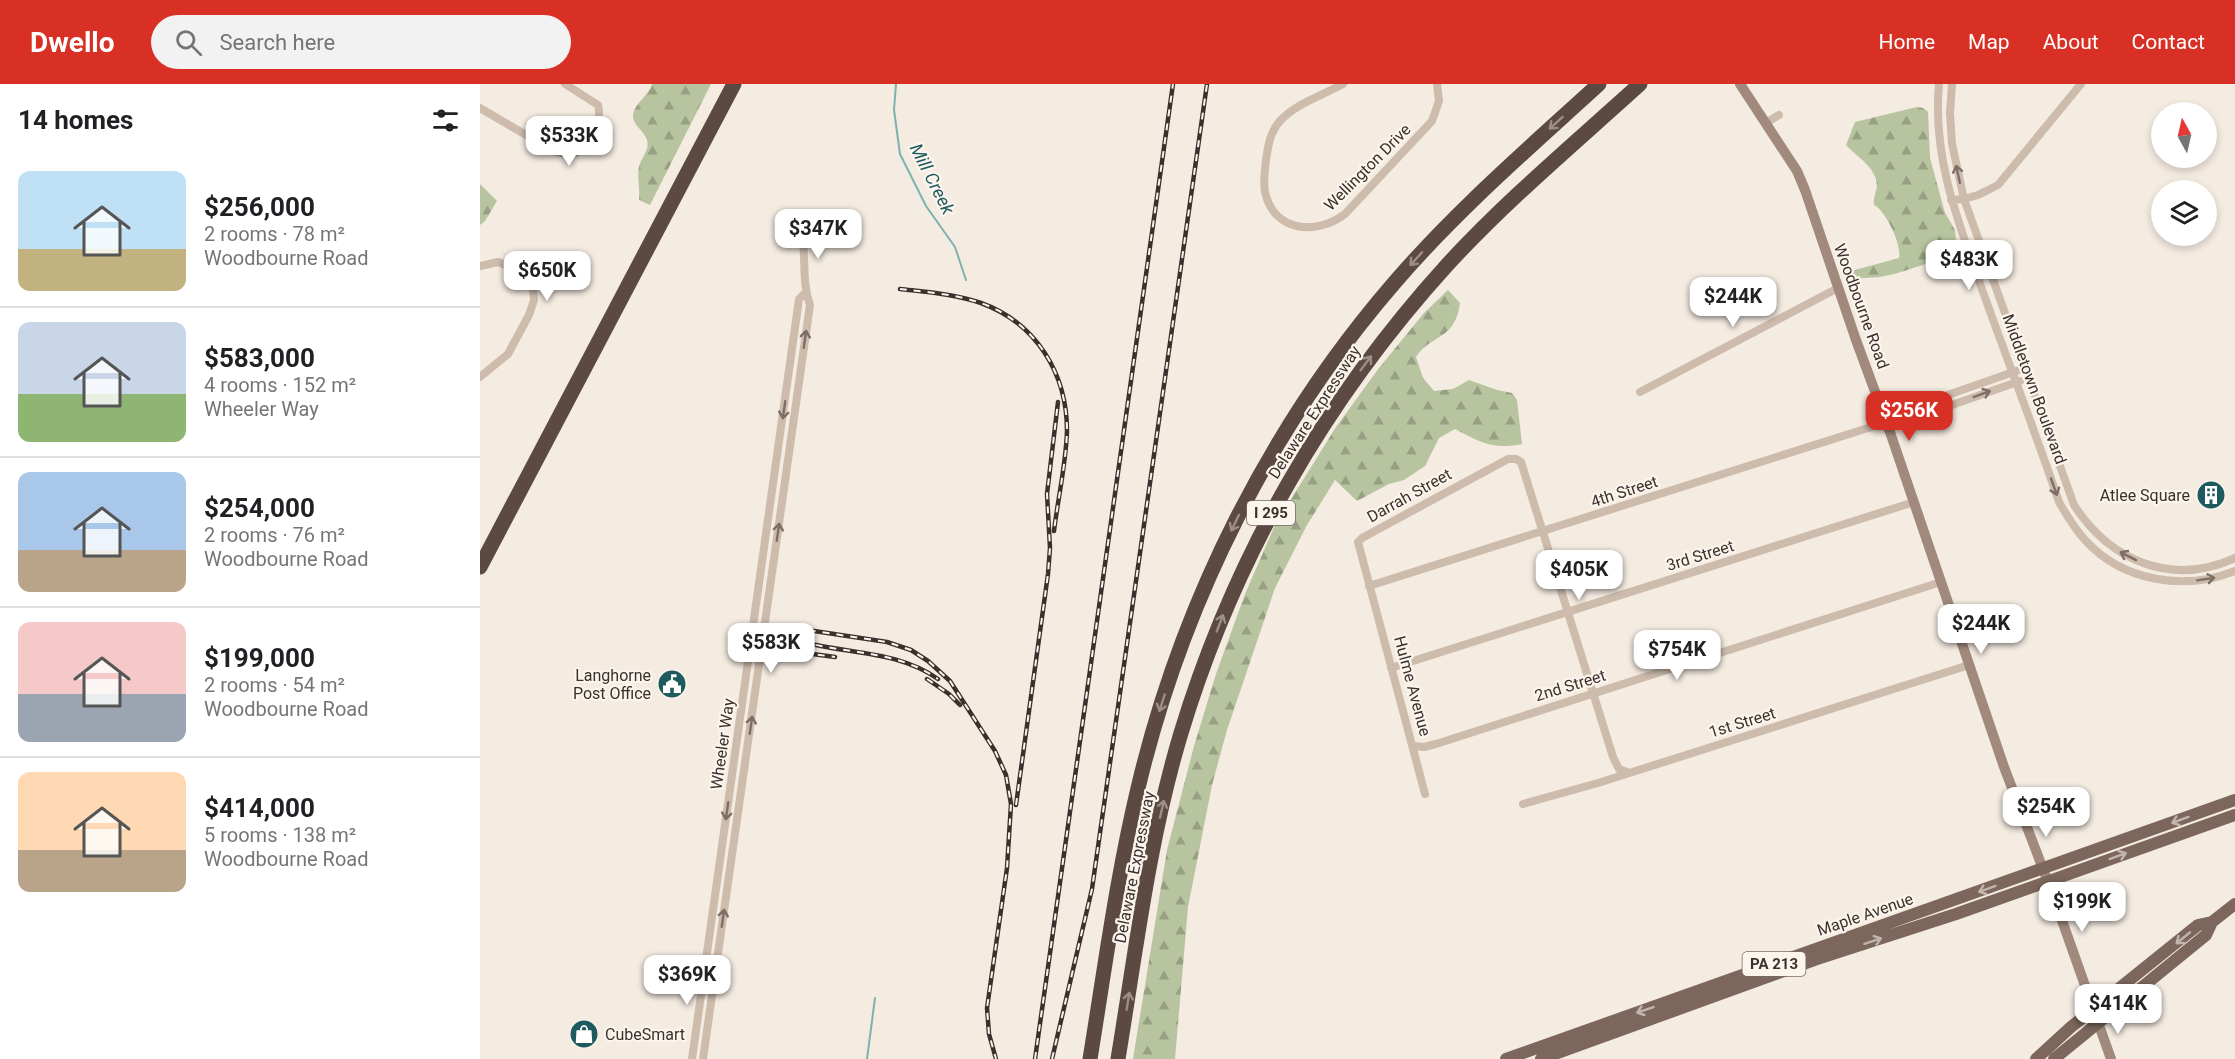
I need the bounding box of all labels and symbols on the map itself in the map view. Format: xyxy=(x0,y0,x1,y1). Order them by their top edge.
north arrow xyxy=(2151,102,2217,168)
pin: $533K xyxy=(527,116,611,167)
one-way arrow xyxy=(1549,116,1564,130)
street label: Wellington Drive xyxy=(1320,120,1415,215)
water label: Mill Creek xyxy=(906,140,960,219)
one-way arrow xyxy=(1952,165,1963,184)
pin: $347K xyxy=(776,209,860,260)
pin: $483K xyxy=(1927,240,2011,291)
street label: Woodbourne Road xyxy=(1830,241,1893,371)
pin: $650K xyxy=(505,251,589,302)
one-way arrow xyxy=(1409,251,1423,266)
pin: $244K xyxy=(1691,277,1775,328)
street label: Middletown Boulevard xyxy=(1999,312,2071,467)
one-way arrow xyxy=(800,329,811,349)
street label: Delaware Expressway xyxy=(1264,342,1365,482)
one-way arrow xyxy=(1360,355,1373,371)
one-way arrow xyxy=(1972,387,1991,398)
pin: $256K xyxy=(1867,391,1951,442)
one-way arrow xyxy=(778,400,789,420)
street label: Darrah Street xyxy=(1364,464,1455,526)
street label: 4th Street xyxy=(1588,472,1660,511)
one-way arrow xyxy=(2049,477,2060,496)
building icon: Atlee Square xyxy=(2195,479,2227,511)
place label: Atlee Square xyxy=(2100,486,2190,505)
road number: I 295 xyxy=(1247,501,1295,525)
one-way arrow xyxy=(1228,513,1240,531)
one-way arrow xyxy=(773,522,784,542)
street label: 3rd Street xyxy=(1664,536,1736,575)
pin: $405K xyxy=(1537,550,1621,601)
one-way arrow xyxy=(2119,550,2137,561)
one-way arrow xyxy=(2196,573,2215,584)
pin: $244K xyxy=(1939,604,2023,655)
one-way arrow xyxy=(1215,615,1226,633)
pin: $583K xyxy=(729,623,813,674)
pin: $754K xyxy=(1635,630,1719,681)
street label: Hulme Avenue xyxy=(1390,634,1435,738)
place label: Langhorne Post Office xyxy=(573,666,651,703)
street label: 2nd Street xyxy=(1532,666,1608,705)
public building icon: Langhorne Post Office xyxy=(656,668,688,700)
one-way arrow xyxy=(1156,693,1167,712)
street label: Wheeler Way xyxy=(707,697,738,791)
street label: 1st Street xyxy=(1707,703,1778,742)
one-way arrow xyxy=(745,715,756,735)
pin: $254K xyxy=(2004,787,2088,838)
street label: Delaware Expressway xyxy=(1110,789,1159,945)
one-way arrow xyxy=(1156,800,1168,819)
one-way arrow xyxy=(722,801,733,821)
one-way arrow xyxy=(2171,816,2190,827)
one-way arrow xyxy=(2108,850,2127,861)
pin: $199K xyxy=(2040,882,2124,933)
one-way arrow xyxy=(1979,884,1997,895)
street label: Maple Avenue xyxy=(1815,889,1916,940)
one-way arrow xyxy=(718,909,729,928)
one-way arrow xyxy=(2175,931,2191,944)
one-way arrow xyxy=(1863,935,1882,946)
road number: PA 213 xyxy=(1742,952,1806,976)
pin: $369K xyxy=(645,955,729,1006)
pin: $414K xyxy=(2076,984,2160,1035)
one-way arrow xyxy=(1122,992,1133,1012)
one-way arrow xyxy=(1636,1005,1655,1016)
shop icon: CubeSmart xyxy=(568,1018,600,1050)
place label: CubeSmart xyxy=(605,1025,685,1044)

